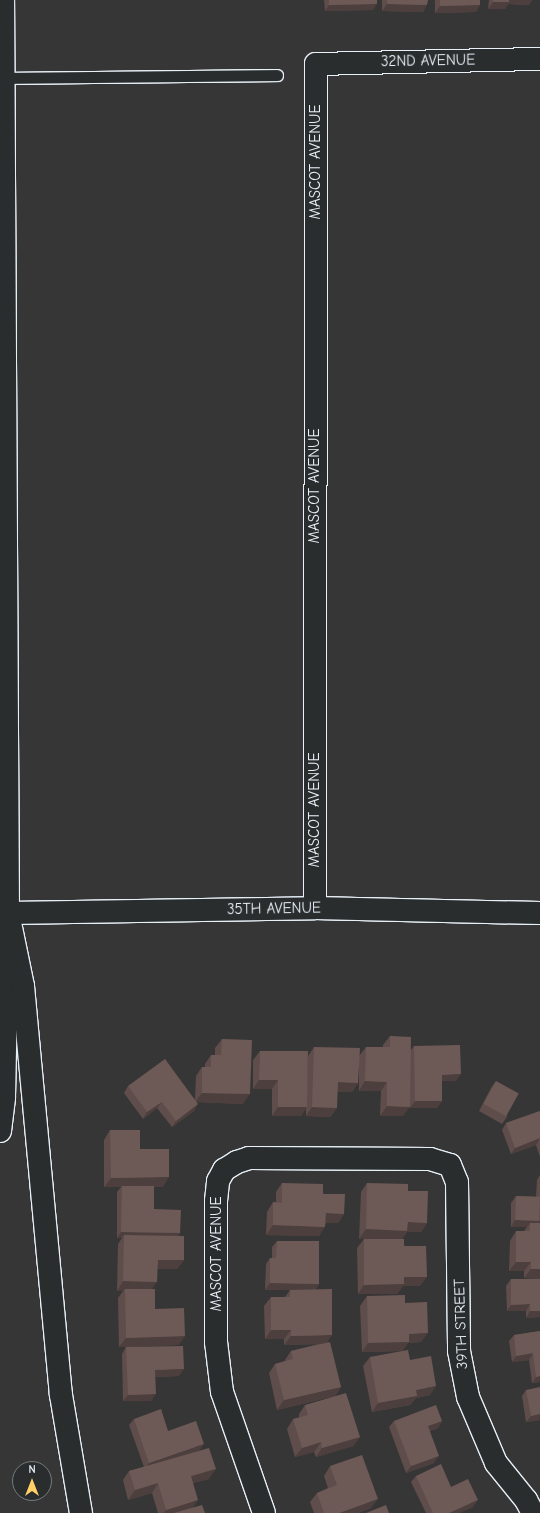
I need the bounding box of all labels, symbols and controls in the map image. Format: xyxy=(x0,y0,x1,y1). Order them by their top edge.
street label: 32ND AVENUE xyxy=(381,51,475,71)
street label: MASCOT AVENUE xyxy=(307,105,325,219)
street label: MASCOT AVENUE xyxy=(306,429,324,543)
street label: MASCOT AVENUE xyxy=(306,753,324,867)
street label: 35TH AVENUE xyxy=(227,899,321,919)
street label: MASCOT AVENUE xyxy=(208,1197,226,1311)
street label: 39TH STREET xyxy=(450,1279,472,1369)
north arrow xyxy=(12,1461,52,1501)
text: N xyxy=(28,1463,36,1476)

